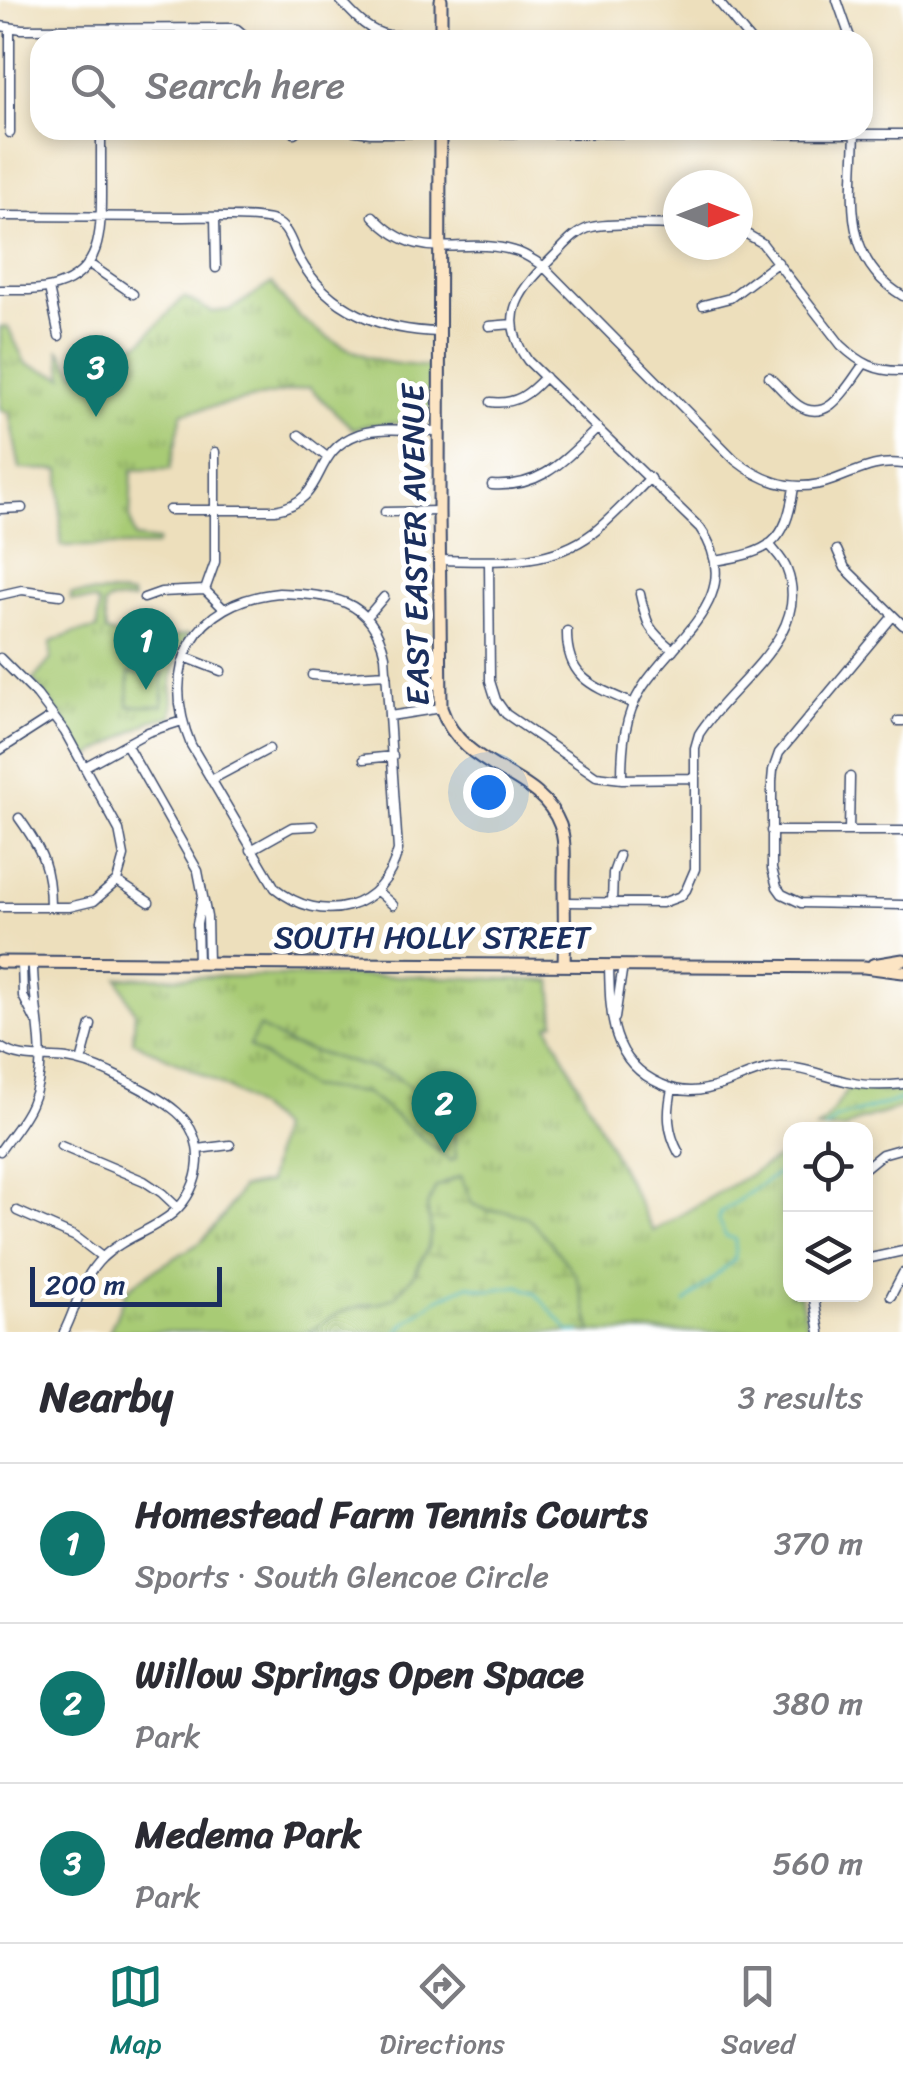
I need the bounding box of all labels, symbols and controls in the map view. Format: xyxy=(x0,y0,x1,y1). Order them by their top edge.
search box xyxy=(30,30,873,140)
text: Search here xyxy=(145,52,345,119)
icon: search xyxy=(65,58,120,113)
north arrow xyxy=(663,170,753,260)
pin: 3 xyxy=(64,334,128,417)
street label: EAST EASTER AVENUE xyxy=(384,382,447,706)
pin: 1 xyxy=(114,608,178,690)
your location xyxy=(463,767,514,818)
street label: SOUTH HOLLY STREET xyxy=(274,909,592,966)
pin: 2 xyxy=(412,1070,476,1153)
map controls xyxy=(783,1122,873,1302)
button: locate xyxy=(783,1122,873,1212)
button: layers xyxy=(783,1212,873,1302)
text: 200 m xyxy=(45,1260,125,1309)
scale bar xyxy=(30,1262,222,1306)
text: Nearby xyxy=(40,1360,173,1434)
text: 3 results xyxy=(738,1369,863,1426)
text: Homestead Farm Tennis Courts xyxy=(135,1481,648,1548)
text: 1 xyxy=(66,1515,79,1572)
text: 370 m xyxy=(774,1515,863,1572)
text: Sports · South Glencoe Circle xyxy=(135,1548,549,1605)
text: Willow Springs Open Space xyxy=(135,1641,584,1708)
text: 2 xyxy=(63,1675,82,1732)
text: 380 m xyxy=(773,1675,863,1732)
text: Park xyxy=(135,1708,201,1765)
text: Medema Park xyxy=(135,1801,361,1868)
text: 3 xyxy=(64,1835,81,1892)
text: 560 m xyxy=(772,1835,863,1892)
text: Park xyxy=(135,1868,201,1925)
tab: Map xyxy=(108,1959,163,2068)
tab: Directions xyxy=(379,1959,505,2068)
tab: Saved xyxy=(721,1959,795,2068)

